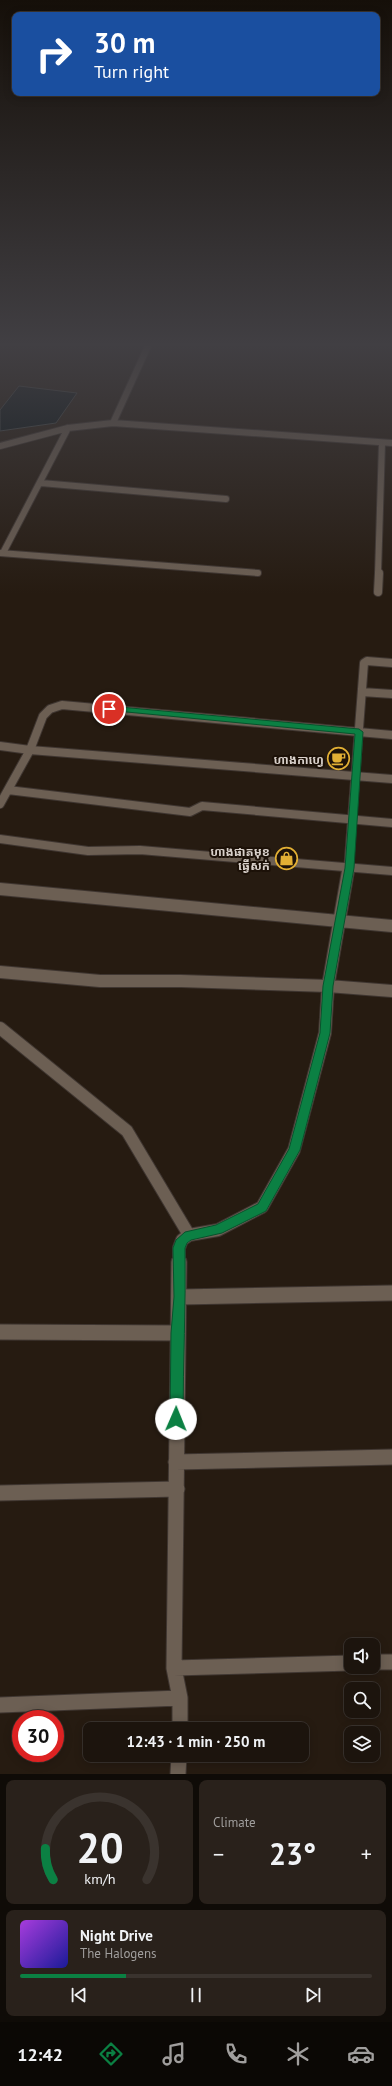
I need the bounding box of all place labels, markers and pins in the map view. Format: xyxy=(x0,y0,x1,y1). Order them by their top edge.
pin xyxy=(92,692,126,726)
cafe icon: ហាងកាហ្វេ xyxy=(326,746,352,772)
place label: ហាងកាហ្វេ xyxy=(273,752,324,767)
place label: ហាងផាតមុខ ធ្វើសក់ xyxy=(210,844,270,873)
shop icon: ហាងផាតមុខ ធ្វើសក់ xyxy=(273,845,299,871)

